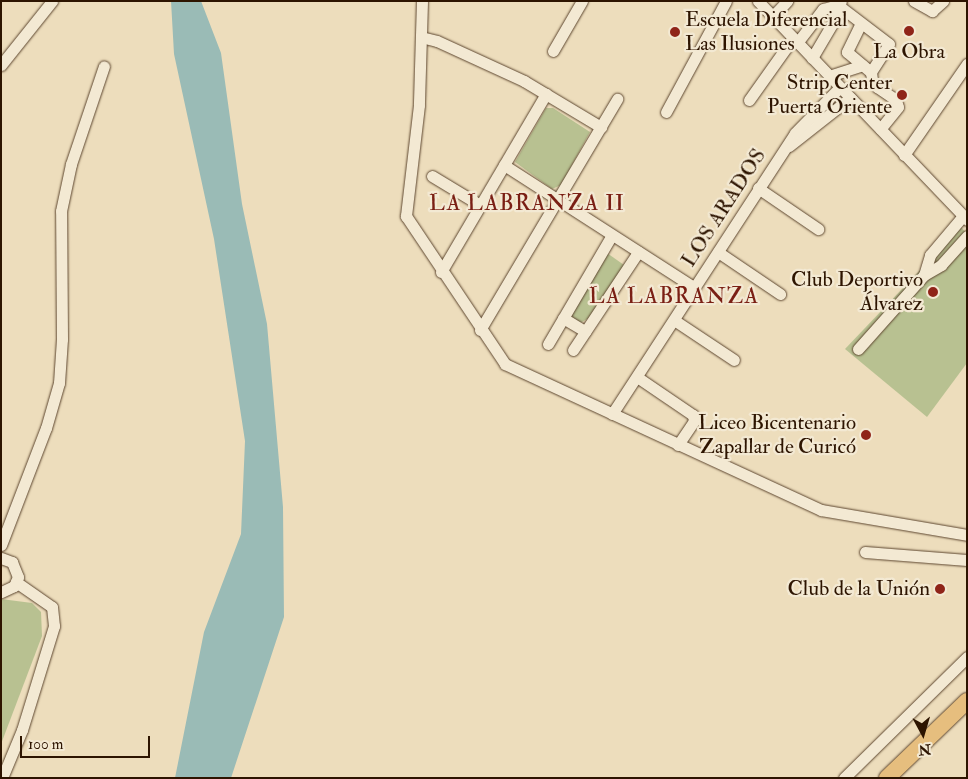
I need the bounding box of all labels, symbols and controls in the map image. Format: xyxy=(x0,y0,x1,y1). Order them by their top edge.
place label: Escuela Diferencial Las Ilusiones xyxy=(685,7,847,57)
marker: La Obra xyxy=(903,25,915,37)
marker: Escuela Diferencial Las Ilusiones xyxy=(669,26,681,38)
place label: La Obra xyxy=(873,39,945,65)
place label: Strip Center Puerta Oriente xyxy=(767,70,892,120)
marker: Strip Center Puerta Oriente xyxy=(896,89,908,101)
street label: LOS ARADOS xyxy=(676,144,772,272)
district label: LA LABRANZA II xyxy=(427,191,627,217)
place label: Club Deportivo Álvarez xyxy=(791,267,923,317)
district label: LA LABRANZA xyxy=(587,284,761,310)
marker: Club Deportivo Álvarez xyxy=(927,286,939,298)
place label: Liceo Bicentenario Zapallar de Curicó xyxy=(698,410,856,460)
marker: Liceo Bicentenario Zapallar de Curicó xyxy=(860,429,872,441)
place label: Club de la Unión xyxy=(787,576,930,602)
marker: Club de la Unión xyxy=(934,583,946,595)
north arrow xyxy=(898,709,948,759)
scale bar xyxy=(22,726,152,758)
text: 100 m xyxy=(28,735,63,754)
text: N xyxy=(918,740,932,759)

